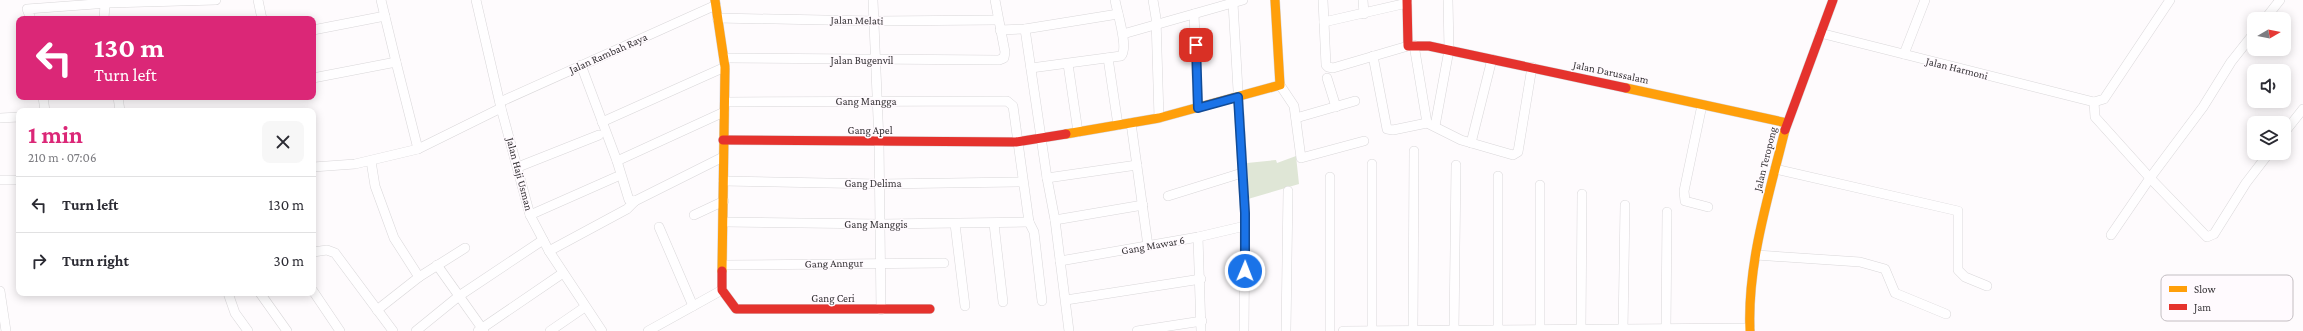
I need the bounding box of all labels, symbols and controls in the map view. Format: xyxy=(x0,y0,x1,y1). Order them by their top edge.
north arrow xyxy=(2247,12,2291,56)
map controls xyxy=(2247,12,2291,160)
street label: Jalan Melati xyxy=(829,14,884,27)
pin xyxy=(1179,28,1213,62)
street label: Jalan Rambah Raya xyxy=(566,30,649,77)
icon: left xyxy=(28,32,80,84)
text: 130 m xyxy=(94,32,164,63)
icon: arrive xyxy=(1185,34,1207,56)
street label: Jalan Bugenvil xyxy=(830,54,894,67)
street label: Jalan Harmoni xyxy=(1923,54,1989,83)
street label: Jalan Darussalam xyxy=(1571,58,1650,87)
button: sound xyxy=(2247,64,2291,108)
text: Turn left xyxy=(94,65,157,85)
street label: Gang Mangga xyxy=(835,95,897,108)
button: layers xyxy=(2247,116,2291,160)
text: 1 min xyxy=(28,121,83,148)
button: close xyxy=(262,121,304,163)
street label: Gang Apel xyxy=(847,124,893,137)
street label: Jalan Teropong xyxy=(1751,125,1780,194)
street label: Jalan Haji Usman xyxy=(503,135,536,212)
text: 210 m · 07:06 xyxy=(28,150,97,165)
street label: Gang Delima xyxy=(844,177,902,190)
icon: left xyxy=(28,194,50,216)
text: Turn left xyxy=(62,197,118,213)
text: 130 m xyxy=(269,197,304,213)
street label: Gang Manggis xyxy=(844,218,908,231)
street label: Gang Mawar 6 xyxy=(1120,234,1186,257)
icon: right xyxy=(28,250,50,272)
position arrow xyxy=(1224,250,1266,292)
text: Turn right xyxy=(62,253,129,269)
text: 30 m xyxy=(274,253,304,269)
street label: Gang Anngur xyxy=(805,256,863,271)
legend xyxy=(2161,275,2293,321)
text: Slow xyxy=(2194,283,2216,295)
street label: Gang Ceri xyxy=(811,292,855,305)
text: Jam xyxy=(2193,301,2211,314)

